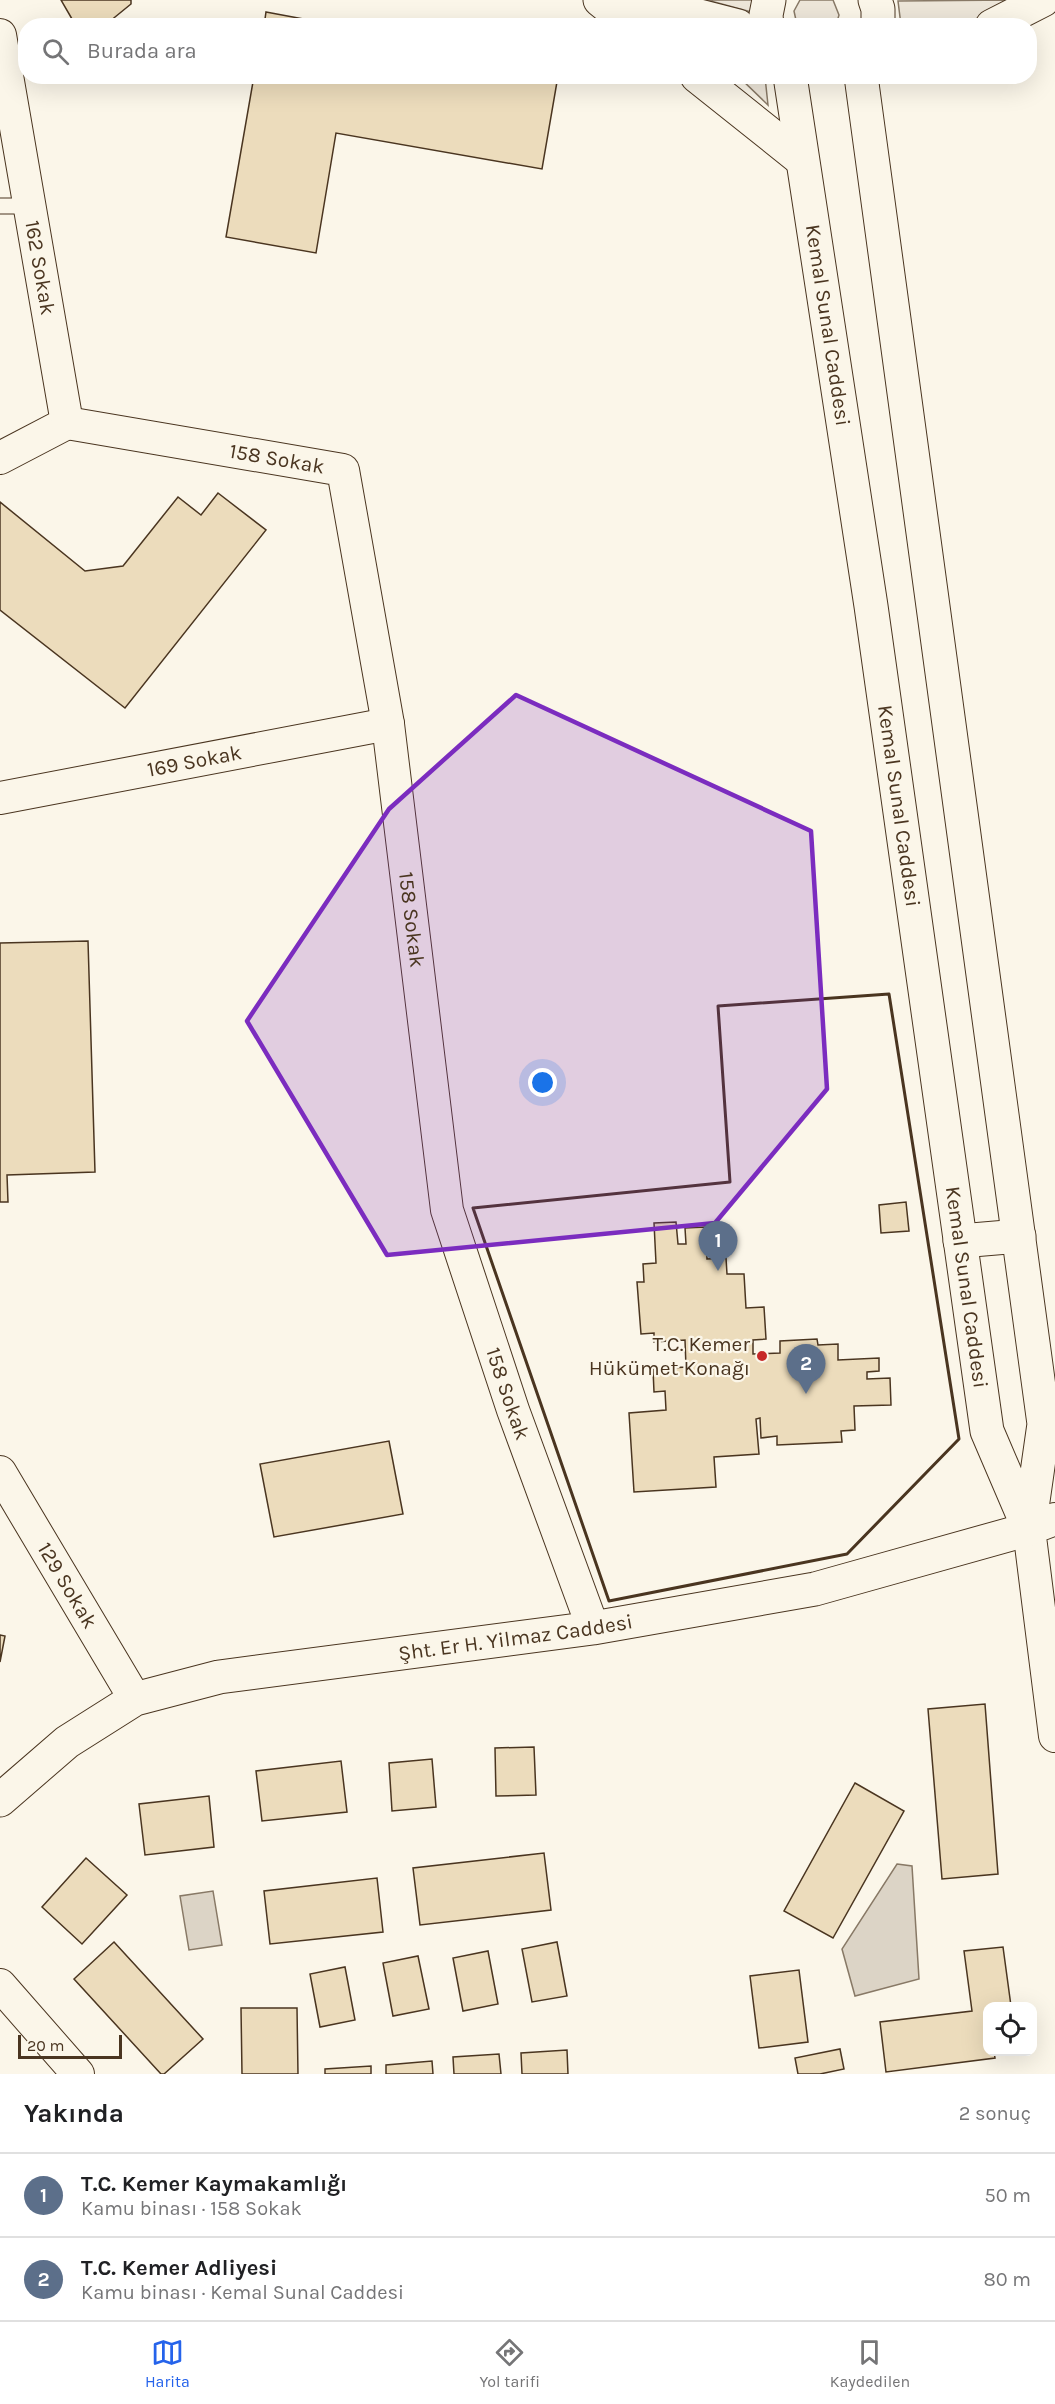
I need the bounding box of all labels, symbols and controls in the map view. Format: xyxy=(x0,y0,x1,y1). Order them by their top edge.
search box xyxy=(18,18,1037,84)
icon: search xyxy=(39,35,72,68)
text: Burada ara xyxy=(87,38,197,64)
street label: 162 Sokak xyxy=(20,218,60,317)
street label: Kemal Sunal Caddesi xyxy=(801,223,855,428)
street label: 158 Sokak xyxy=(228,439,327,479)
street label: Kemal Sunal Caddesi xyxy=(873,703,925,908)
street label: 169 Sokak xyxy=(145,740,244,782)
street label: 158 Sokak xyxy=(394,870,429,969)
your location xyxy=(528,1068,557,1097)
street label: Kemal Sunal Caddesi xyxy=(941,1185,993,1390)
pin: 1 xyxy=(698,1222,738,1271)
place label: T.C. Kemer Hükümet Konağı xyxy=(589,1332,750,1380)
street label: 158 Sokak xyxy=(481,1344,535,1443)
pin: 2 xyxy=(786,1344,826,1394)
marker: T.C. Kemer Hükümet Konağı xyxy=(755,1349,769,1363)
street label: 129 Sokak xyxy=(33,1538,102,1633)
street label: Şht. Er H. Yilmaz Caddesi xyxy=(397,1609,635,1665)
map controls xyxy=(983,2002,1037,2056)
button: locate xyxy=(983,2002,1037,2056)
scale bar xyxy=(18,2032,122,2060)
text: 20 m xyxy=(27,2036,65,2055)
text: Yakında xyxy=(24,2098,124,2129)
text: 2 sonuç xyxy=(959,2102,1031,2125)
text: T.C. Kemer Kaymakamlığı xyxy=(81,2171,347,2197)
text: 1 xyxy=(40,2184,47,2207)
text: 50 m xyxy=(984,2184,1031,2207)
text: Kamu binası · 158 Sokak xyxy=(81,2197,302,2220)
text: T.C. Kemer Adliyesi xyxy=(81,2255,277,2281)
text: 2 xyxy=(37,2268,50,2291)
text: 80 m xyxy=(983,2268,1031,2291)
text: Kamu binası · Kemal Sunal Caddesi xyxy=(81,2281,404,2304)
tab: Harita xyxy=(145,2336,190,2391)
tab: Yol tarifi xyxy=(480,2336,540,2391)
tab: Kaydedilen xyxy=(830,2336,910,2391)

